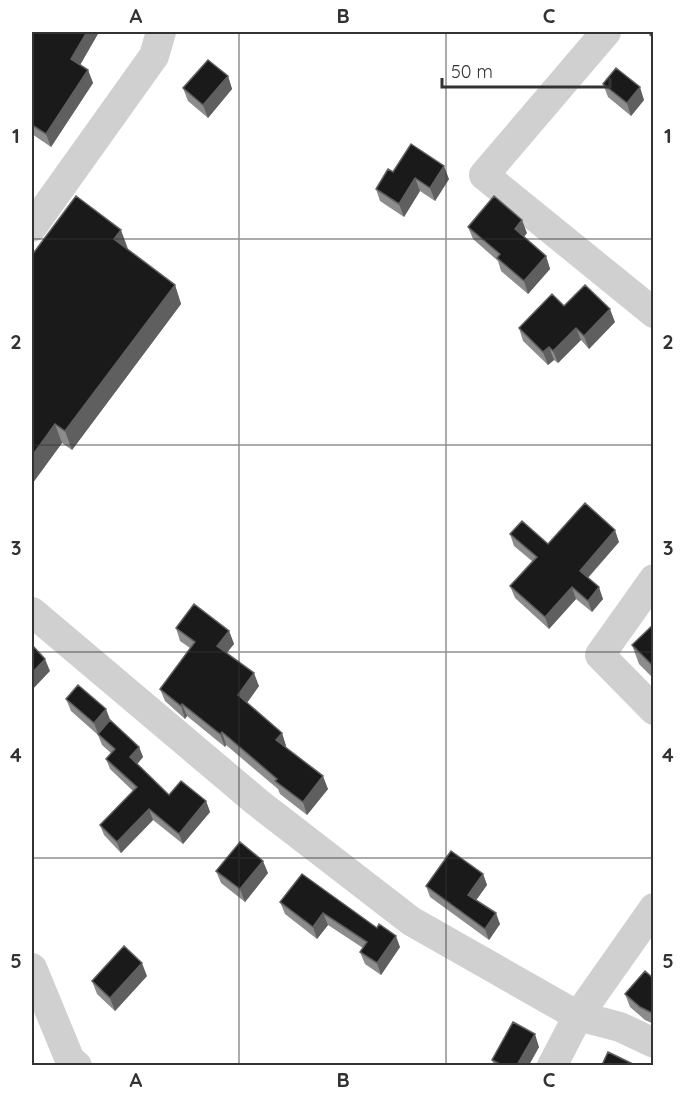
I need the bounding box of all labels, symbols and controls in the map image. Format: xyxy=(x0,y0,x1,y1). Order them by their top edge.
text: A xyxy=(130,3,143,28)
text: B xyxy=(336,3,350,28)
text: C xyxy=(543,3,556,28)
scale bar xyxy=(442,51,610,89)
text: 50 m xyxy=(451,60,493,83)
text: 1 xyxy=(12,123,20,148)
text: 1 xyxy=(664,123,672,148)
text: 2 xyxy=(10,329,22,354)
text: 2 xyxy=(662,329,674,354)
text: 3 xyxy=(11,535,21,560)
text: 3 xyxy=(663,535,673,560)
text: 4 xyxy=(10,742,22,767)
text: 4 xyxy=(662,742,674,767)
text: 5 xyxy=(10,948,22,973)
text: 5 xyxy=(662,948,674,973)
text: A xyxy=(130,1067,143,1092)
text: B xyxy=(336,1067,350,1092)
text: C xyxy=(543,1067,556,1092)

